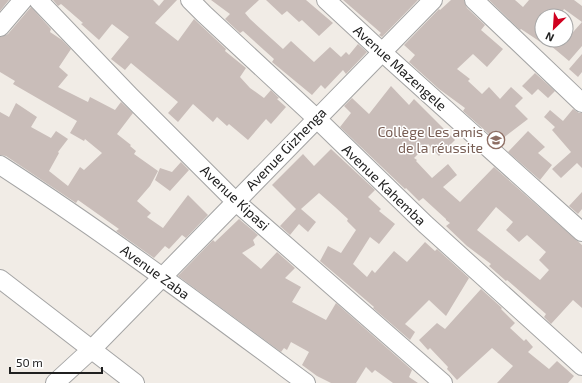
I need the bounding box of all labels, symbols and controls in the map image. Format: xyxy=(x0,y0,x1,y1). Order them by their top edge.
north arrow xyxy=(534,8,574,48)
street label: Avenue Mazengele xyxy=(350,21,451,114)
text: N xyxy=(543,30,556,45)
street label: Avenue Gizhenga xyxy=(242,104,329,194)
place label: Collège Les amis de la réussite xyxy=(377,123,483,156)
school or university icon: Collège Les amis de la réussite xyxy=(486,130,506,150)
street label: Avenue Kahemba xyxy=(339,140,430,229)
street label: Avenue Kipasi xyxy=(197,161,273,234)
street label: Avenue Zaba xyxy=(117,241,193,302)
scale bar xyxy=(10,349,102,375)
text: 50 m xyxy=(16,355,43,369)

